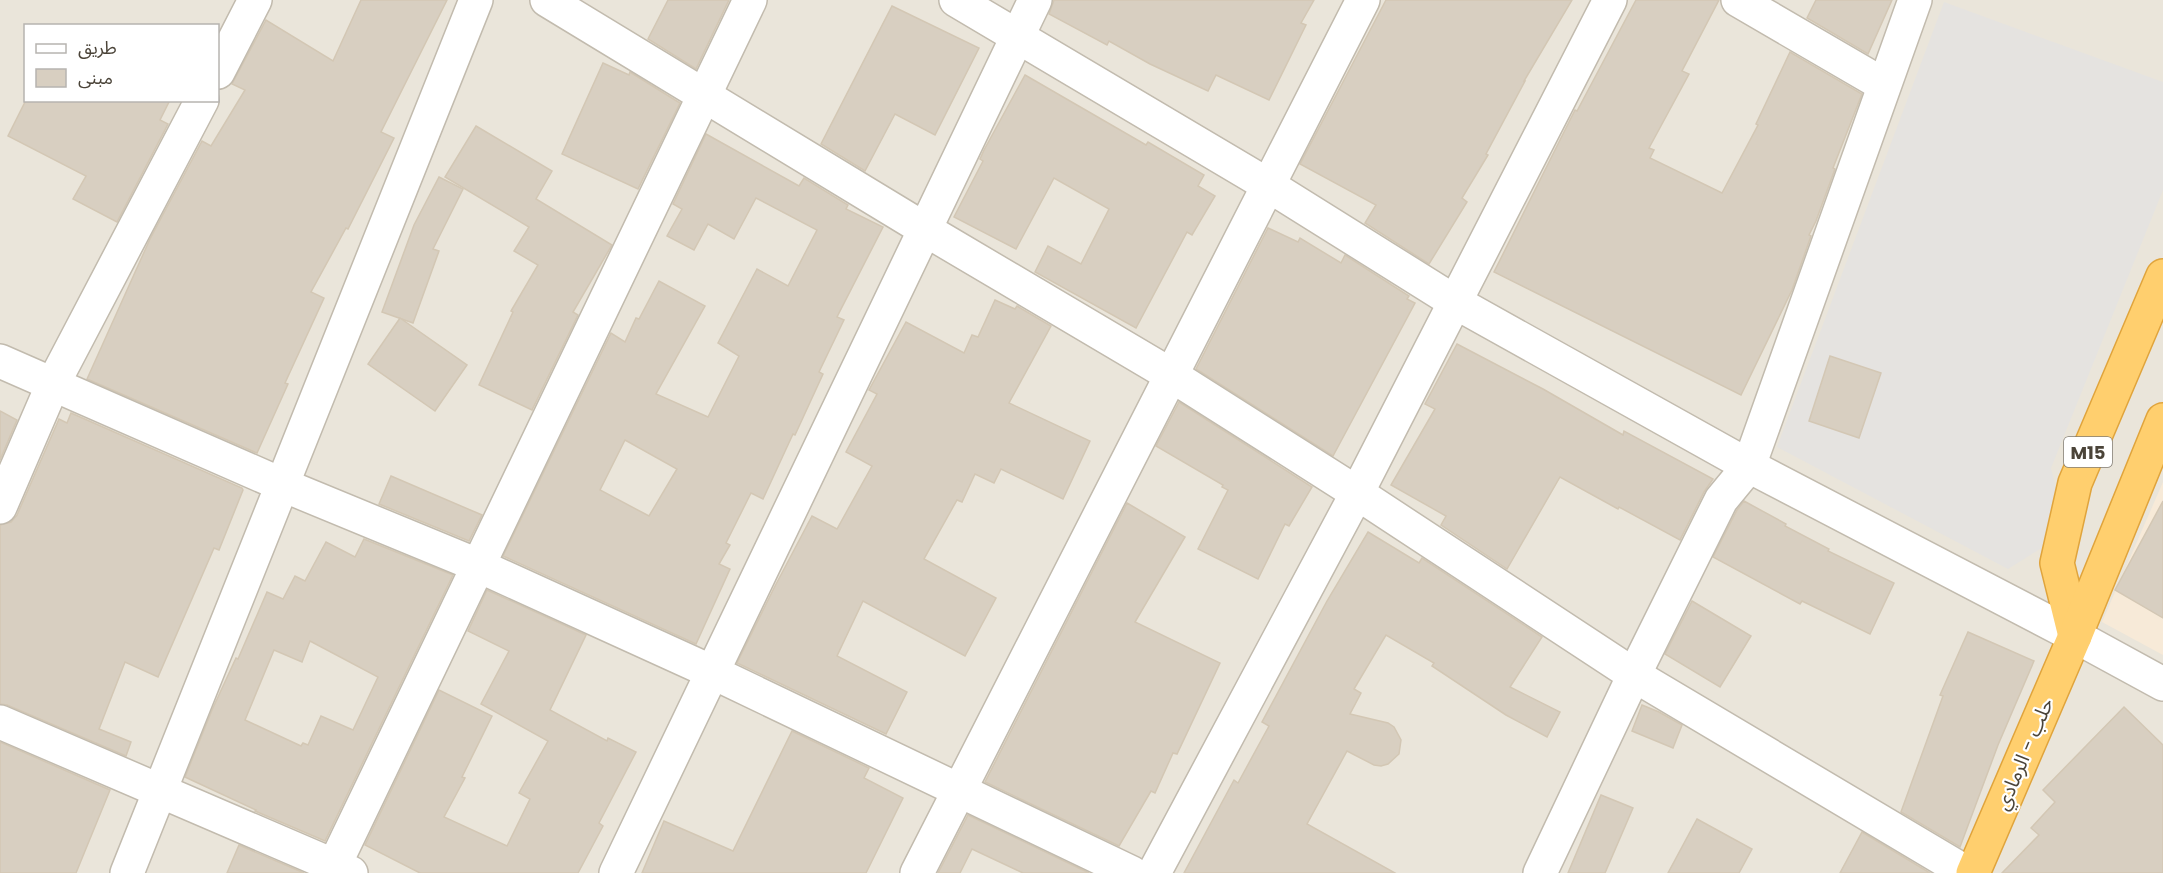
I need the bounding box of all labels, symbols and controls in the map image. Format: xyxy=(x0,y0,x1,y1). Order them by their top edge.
legend xyxy=(24,24,219,102)
text: طريق xyxy=(78,35,117,60)
text: مبنى xyxy=(78,65,113,90)
road number: M15 xyxy=(2064,437,2112,467)
street label: حلب - الرمادي xyxy=(1988,694,2062,815)

